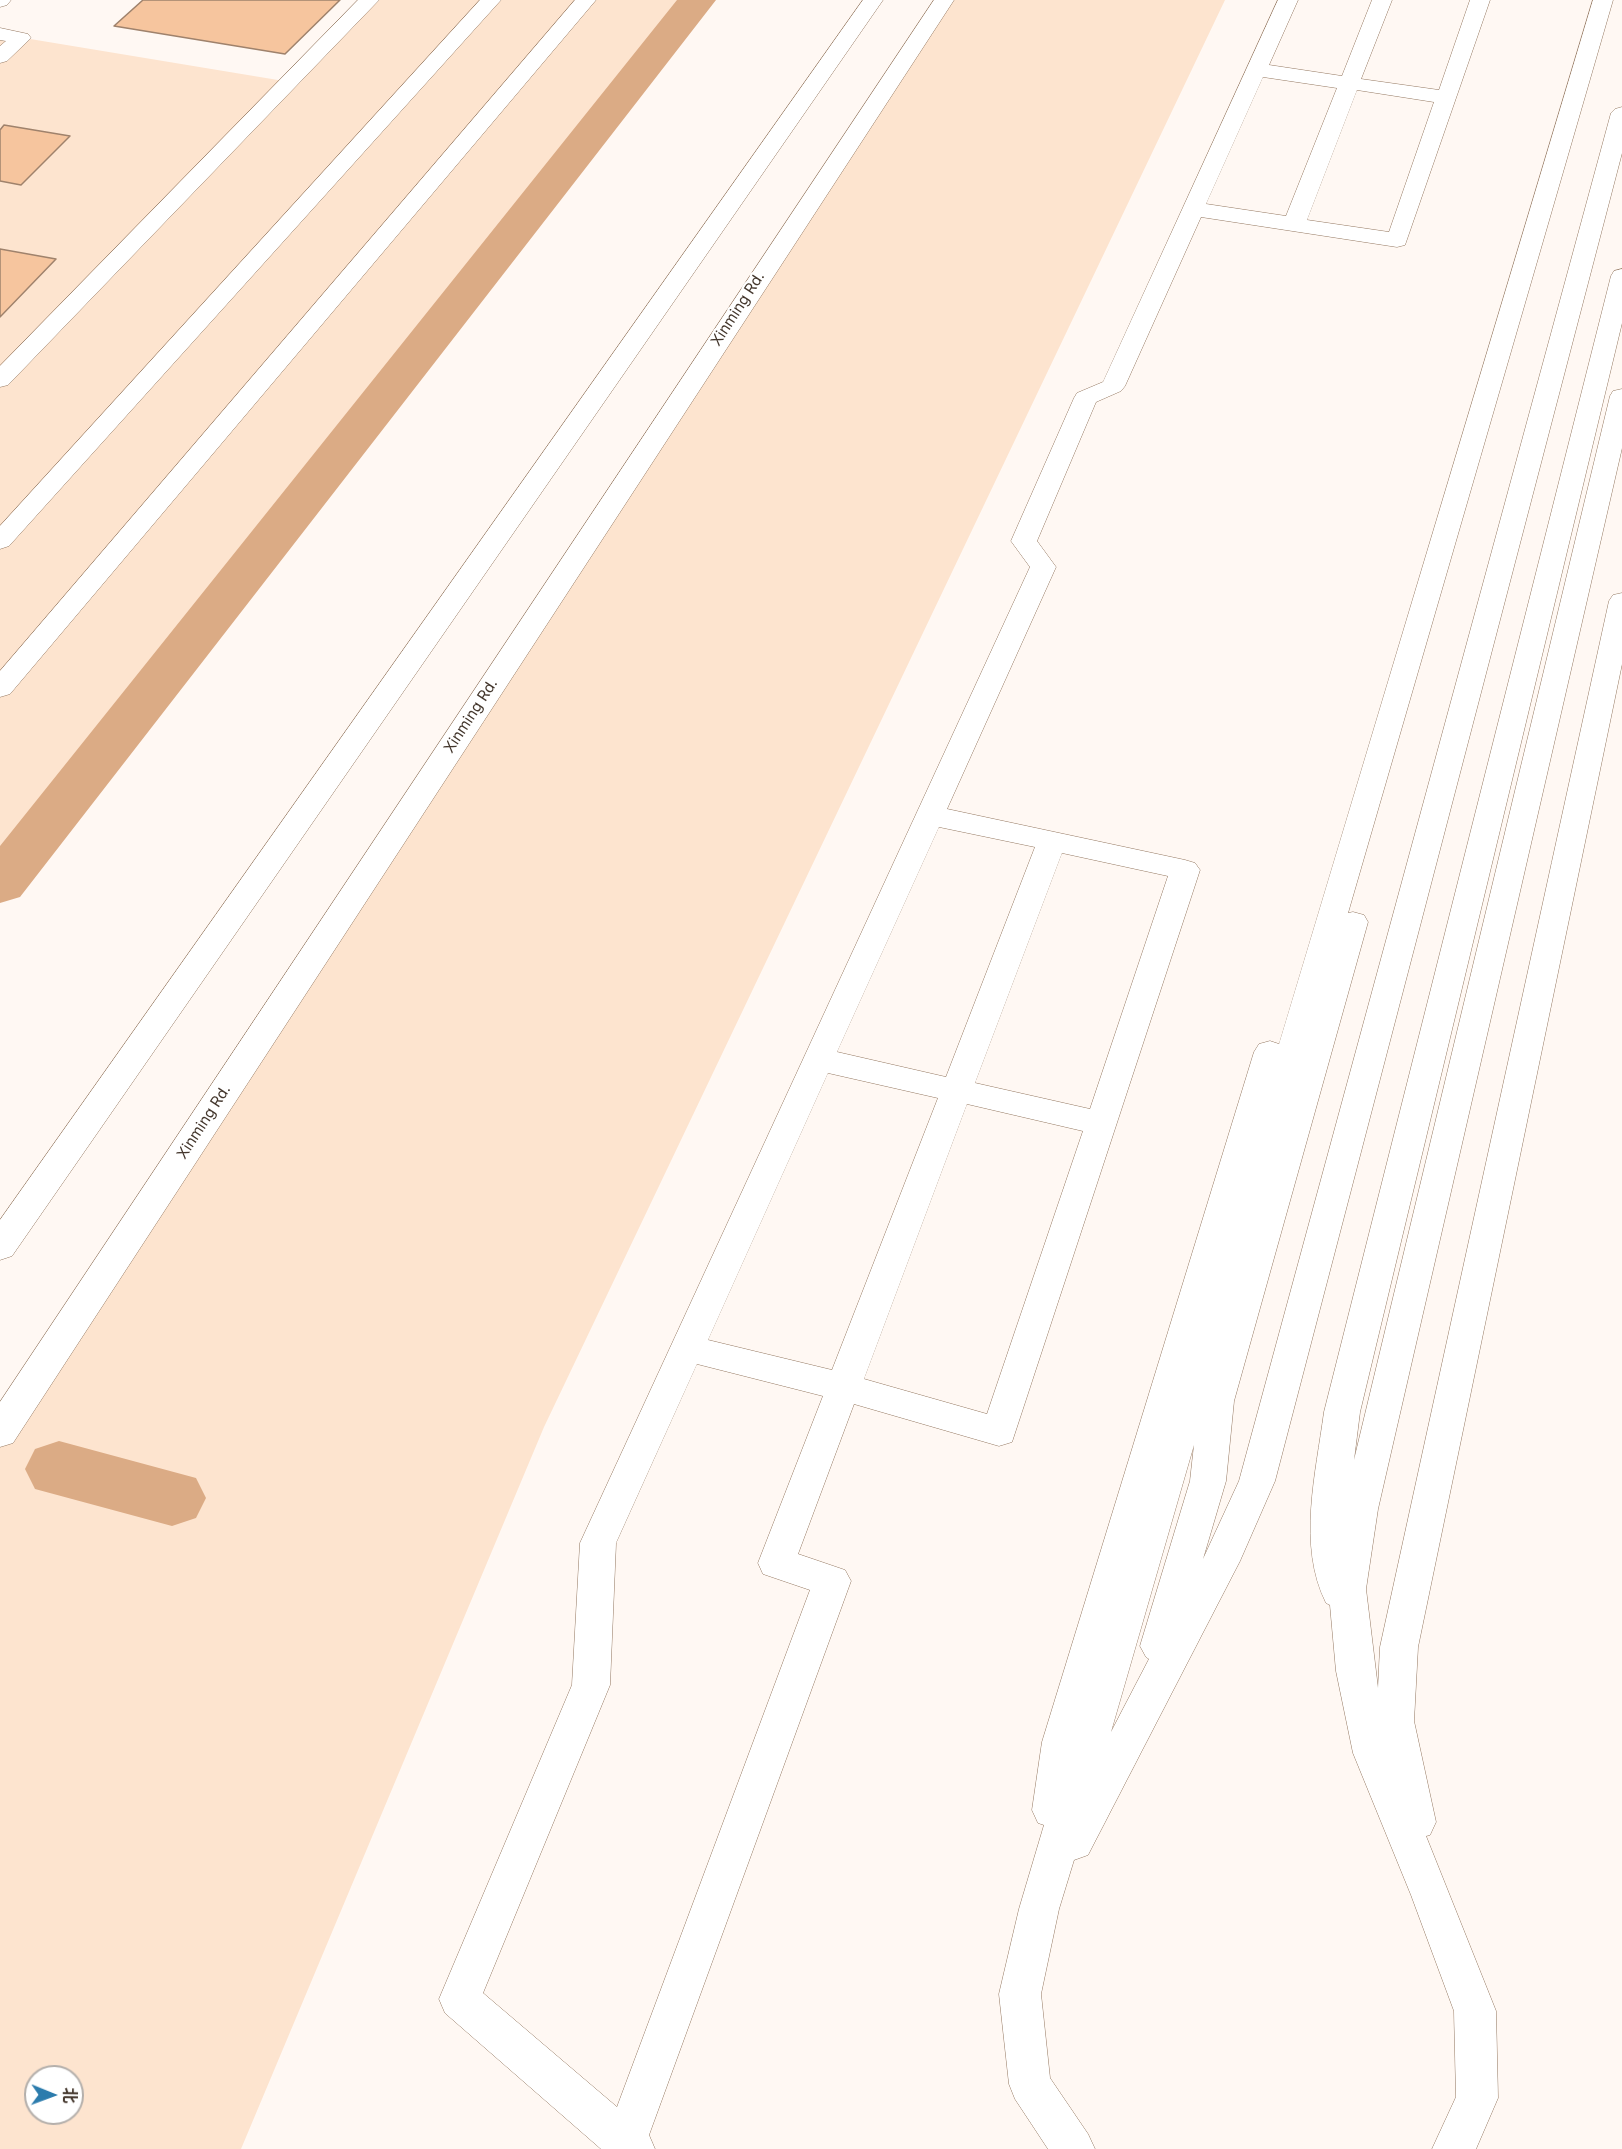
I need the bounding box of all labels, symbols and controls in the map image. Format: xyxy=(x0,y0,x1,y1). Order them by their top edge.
street label: Xinming Rd. xyxy=(707,269,769,349)
street label: Xinming Rd. xyxy=(440,676,502,756)
street label: Xinming Rd. xyxy=(173,1082,235,1162)
north arrow xyxy=(24,2065,84,2125)
text: 北 xyxy=(60,2087,80,2103)

